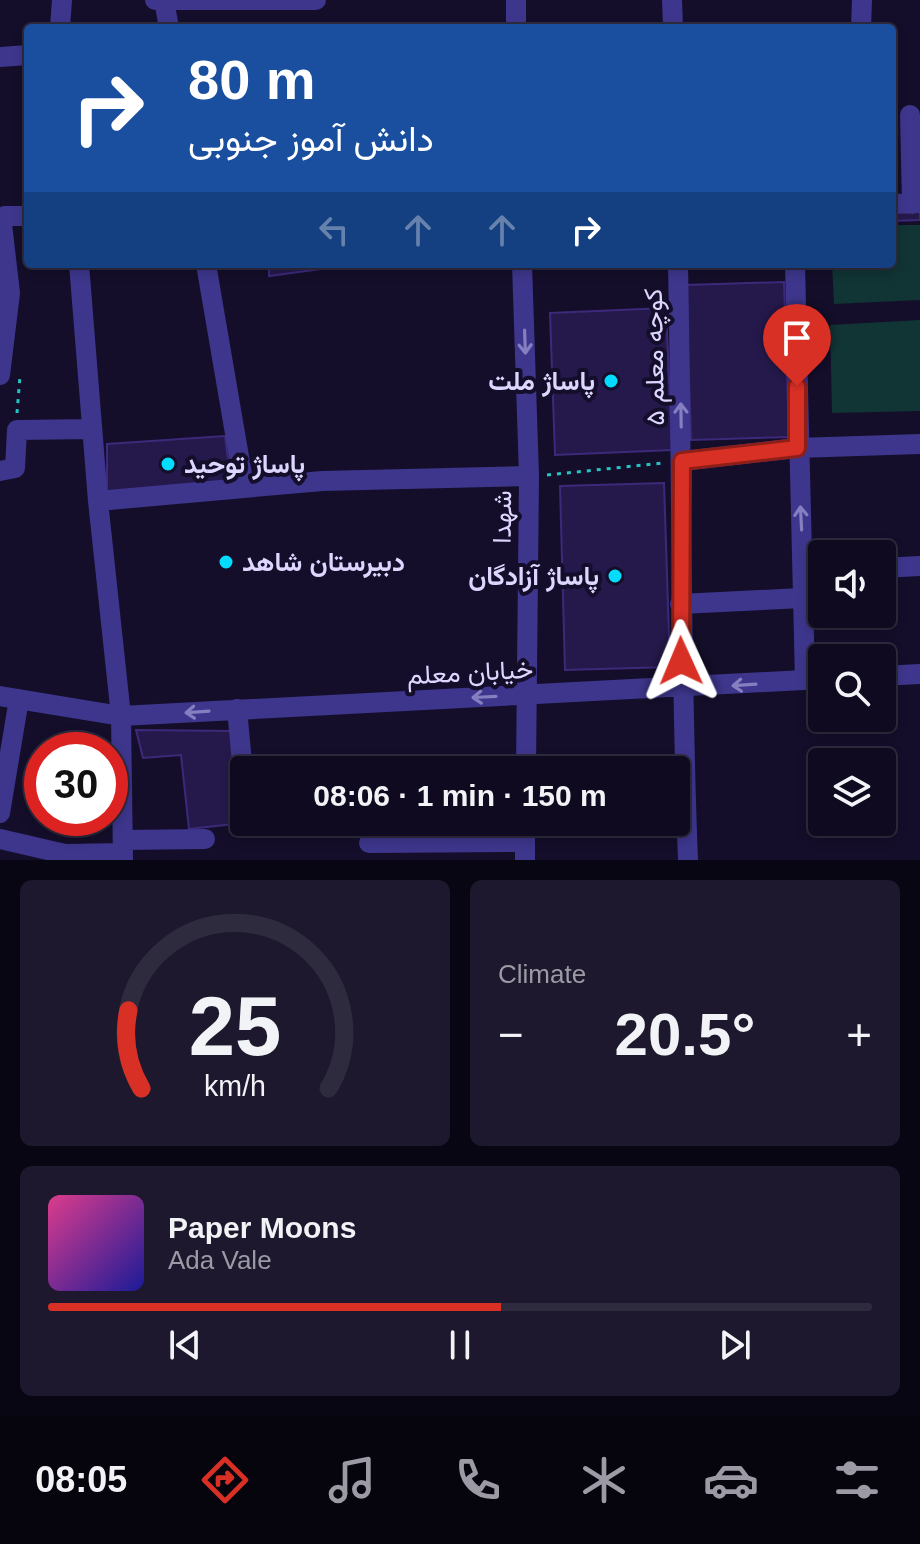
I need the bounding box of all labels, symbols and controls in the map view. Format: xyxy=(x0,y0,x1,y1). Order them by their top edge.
text: 80 m xyxy=(188,48,316,111)
icon: right xyxy=(56,56,160,160)
text: دانش آموز جنوبی xyxy=(188,118,434,159)
icon: left xyxy=(312,208,356,252)
icon: ahead xyxy=(396,208,440,252)
icon: ahead xyxy=(480,208,524,252)
icon: right xyxy=(564,208,608,252)
street label: کوچه معلم ۵ xyxy=(638,288,673,426)
pin xyxy=(763,304,831,386)
icon: arrive xyxy=(775,316,819,360)
one-way arrow xyxy=(517,328,532,355)
place label: پاساژ ملت xyxy=(488,366,595,399)
marker: پاساژ ملت xyxy=(602,372,620,390)
one-way arrow xyxy=(674,402,689,429)
place label: پاساژ توحید xyxy=(184,449,305,482)
marker: پاساژ توحید xyxy=(159,455,177,473)
street label: شهدا xyxy=(487,490,518,544)
one-way arrow xyxy=(793,505,808,532)
map controls xyxy=(808,540,896,836)
button: sound xyxy=(808,540,896,628)
place label: دبیرستان شاهد xyxy=(242,547,405,578)
marker: دبیرستان شاهد xyxy=(217,553,235,571)
place label: پاساژ آزادگان xyxy=(468,561,599,594)
marker: پاساژ آزادگان xyxy=(606,567,624,585)
position arrow xyxy=(639,619,723,703)
button: search xyxy=(808,644,896,732)
street label: خیابان معلم xyxy=(406,654,534,692)
one-way arrow xyxy=(731,678,758,693)
one-way arrow xyxy=(471,689,498,704)
one-way arrow xyxy=(184,705,211,720)
speed limit sign: 30 xyxy=(24,732,128,836)
button: layers xyxy=(808,748,896,836)
text: 08:06 · 1 min · 150 m xyxy=(313,779,607,812)
text: Climate xyxy=(498,959,586,989)
text: 25 xyxy=(189,980,281,1073)
text: 20.5° xyxy=(615,1001,755,1068)
text: − xyxy=(498,1010,524,1059)
text: + xyxy=(846,1010,872,1059)
text: km/h xyxy=(204,1070,266,1102)
text: Paper Moons xyxy=(168,1211,356,1244)
text: Ada Vale xyxy=(168,1245,272,1275)
icon: previous xyxy=(163,1323,207,1367)
icon: pause xyxy=(438,1323,482,1367)
icon: next xyxy=(713,1323,757,1367)
icon: directions xyxy=(197,1452,253,1508)
icon: music xyxy=(324,1452,380,1508)
icon: phone xyxy=(450,1452,506,1508)
icon: climate xyxy=(576,1452,632,1508)
icon: car xyxy=(703,1452,759,1508)
icon: filters xyxy=(829,1452,885,1508)
text: 08:05 xyxy=(35,1459,127,1500)

